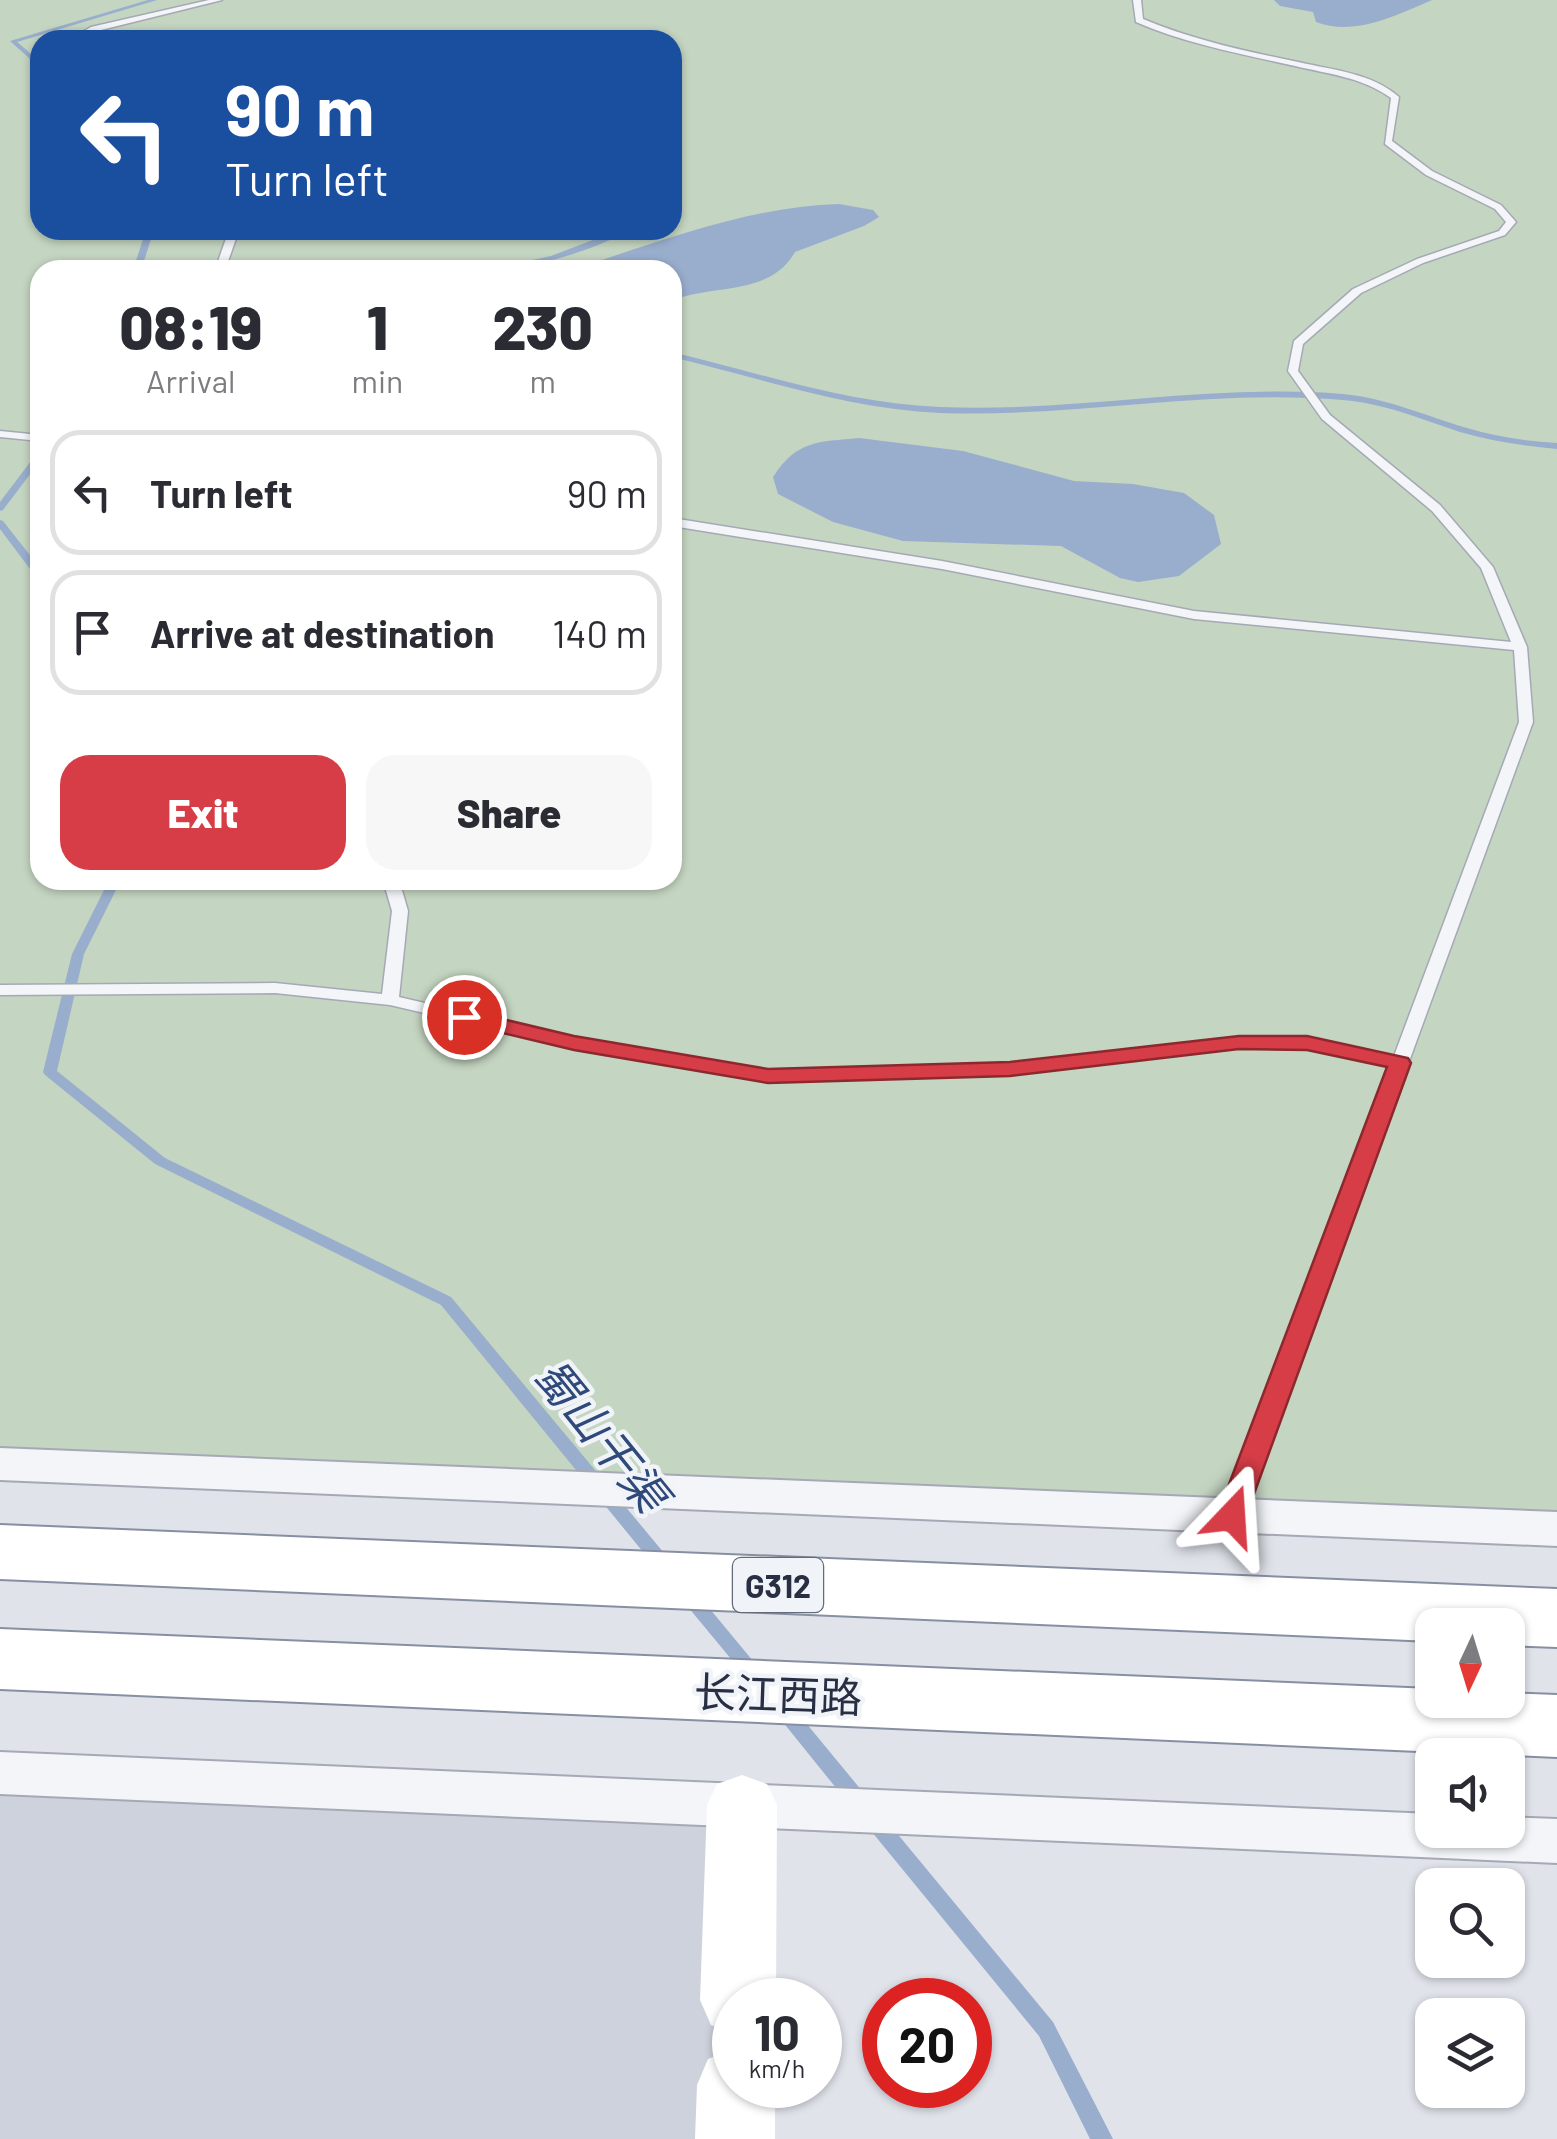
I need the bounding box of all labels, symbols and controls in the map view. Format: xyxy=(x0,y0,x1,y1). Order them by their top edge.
text: 90 m xyxy=(225,66,375,150)
icon: left xyxy=(60,70,190,200)
text: Turn left xyxy=(225,151,389,205)
text: 08:19 xyxy=(119,290,262,362)
text: 1 xyxy=(367,290,388,362)
text: 230 xyxy=(493,290,593,362)
text: Arrival xyxy=(146,361,235,399)
text: min xyxy=(351,361,403,399)
text: m xyxy=(529,361,556,399)
icon: left xyxy=(65,465,120,520)
text: Turn left xyxy=(150,470,293,516)
text: 90 m xyxy=(567,470,647,516)
icon: arrive xyxy=(65,605,120,660)
text: Arrive at destination xyxy=(150,610,495,656)
text: 140 m xyxy=(552,610,647,656)
button: Exit xyxy=(60,755,346,870)
button: Share xyxy=(366,755,652,870)
pin xyxy=(422,975,507,1060)
icon: arrive xyxy=(437,990,492,1045)
water label: 蜀山干渠 xyxy=(524,1347,683,1526)
position arrow xyxy=(1180,1464,1284,1568)
road number: G312 xyxy=(733,1558,823,1612)
north arrow xyxy=(1415,1608,1525,1718)
map controls xyxy=(1415,1608,1525,2108)
street label: 长江西路 xyxy=(693,1665,863,1721)
button: sound xyxy=(1415,1738,1525,1848)
button: search xyxy=(1415,1868,1525,1978)
speed limit sign: 20 xyxy=(862,1978,992,2108)
button: layers xyxy=(1415,1998,1525,2108)
text: 10 xyxy=(754,2001,800,2061)
text: km/h xyxy=(749,2053,805,2083)

